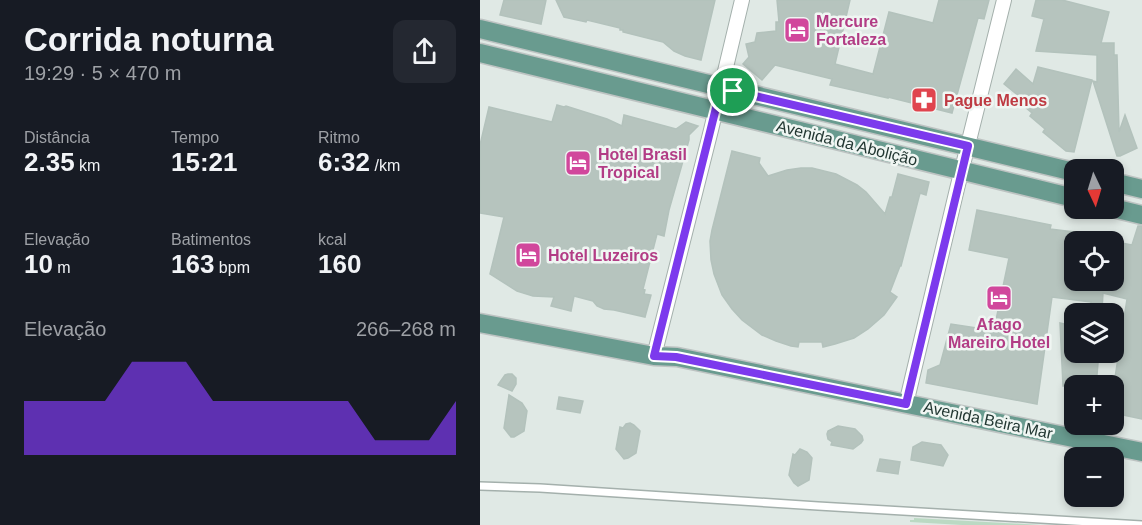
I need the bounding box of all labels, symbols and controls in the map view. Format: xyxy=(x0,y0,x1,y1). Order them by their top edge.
place label: Mercure Fortaleza xyxy=(816,13,886,48)
hotel icon: Mercure Fortaleza xyxy=(782,15,812,45)
button: share xyxy=(393,20,456,83)
text: Corrida noturna xyxy=(24,21,273,58)
text: 19:29 · 5 × 470 m xyxy=(24,62,181,84)
pin xyxy=(707,65,758,116)
icon: arrive xyxy=(716,74,749,107)
pharmacy icon: Pague Menos xyxy=(909,85,939,115)
place label: Pague Menos xyxy=(944,92,1047,109)
street label: Avenida da Abolição xyxy=(775,117,919,169)
text: Distância xyxy=(24,129,90,146)
text: Tempo xyxy=(171,129,219,146)
text: Ritmo xyxy=(318,129,360,146)
place label: Hotel Brasil Tropical xyxy=(598,146,687,181)
text: 2.35 xyxy=(24,147,75,177)
text: 15:21 xyxy=(171,147,238,177)
text: 6:32 xyxy=(318,147,370,177)
hotel icon: Hotel Brasil Tropical xyxy=(563,148,593,178)
text: km xyxy=(75,157,100,174)
text: /km xyxy=(370,157,400,174)
north arrow xyxy=(1064,159,1124,219)
map controls xyxy=(1064,159,1124,507)
text: Elevação xyxy=(24,231,90,248)
text: Batimentos xyxy=(171,231,251,248)
text: kcal xyxy=(318,231,346,248)
button: locate xyxy=(1064,231,1124,291)
hotel icon: Hotel Luzeiros xyxy=(513,240,543,270)
place label: Hotel Luzeiros xyxy=(548,247,658,264)
text: 10 xyxy=(24,249,53,279)
text: 163 xyxy=(171,249,214,279)
text: 160 xyxy=(318,249,361,279)
text: m xyxy=(53,259,71,276)
text: bpm xyxy=(214,259,250,276)
hotel icon: Afago Mareiro Hotel xyxy=(984,283,1014,313)
button: layers xyxy=(1064,303,1124,363)
place label: Afago Mareiro Hotel xyxy=(948,316,1050,351)
text: Elevação xyxy=(24,318,106,340)
text: 266–268 m xyxy=(356,318,456,340)
button: + xyxy=(1064,375,1124,435)
street label: Avenida Beira Mar xyxy=(922,398,1055,442)
button: − xyxy=(1064,447,1124,507)

